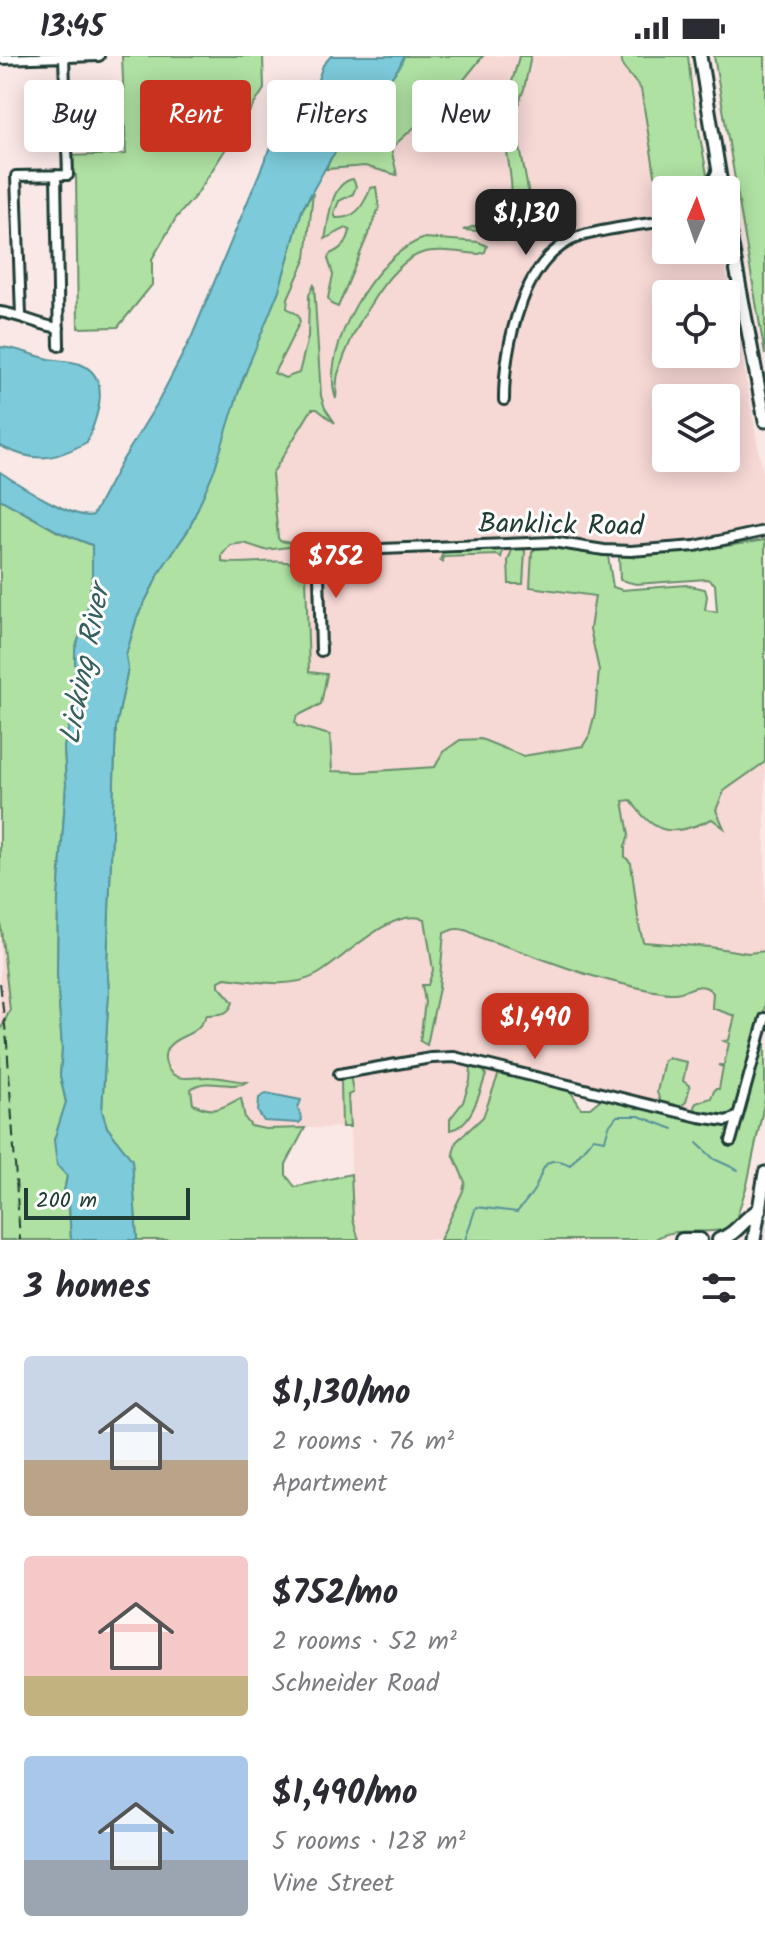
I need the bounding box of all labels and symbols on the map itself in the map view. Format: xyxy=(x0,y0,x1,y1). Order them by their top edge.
north arrow xyxy=(652,176,740,264)
pin: $1,130 xyxy=(461,189,591,257)
street label: Banklick Road xyxy=(478,502,645,550)
pin: $752 xyxy=(289,532,383,600)
water label: Licking River xyxy=(47,575,126,749)
pin: $1,490 xyxy=(470,993,600,1061)
scale bar xyxy=(24,1184,190,1220)

